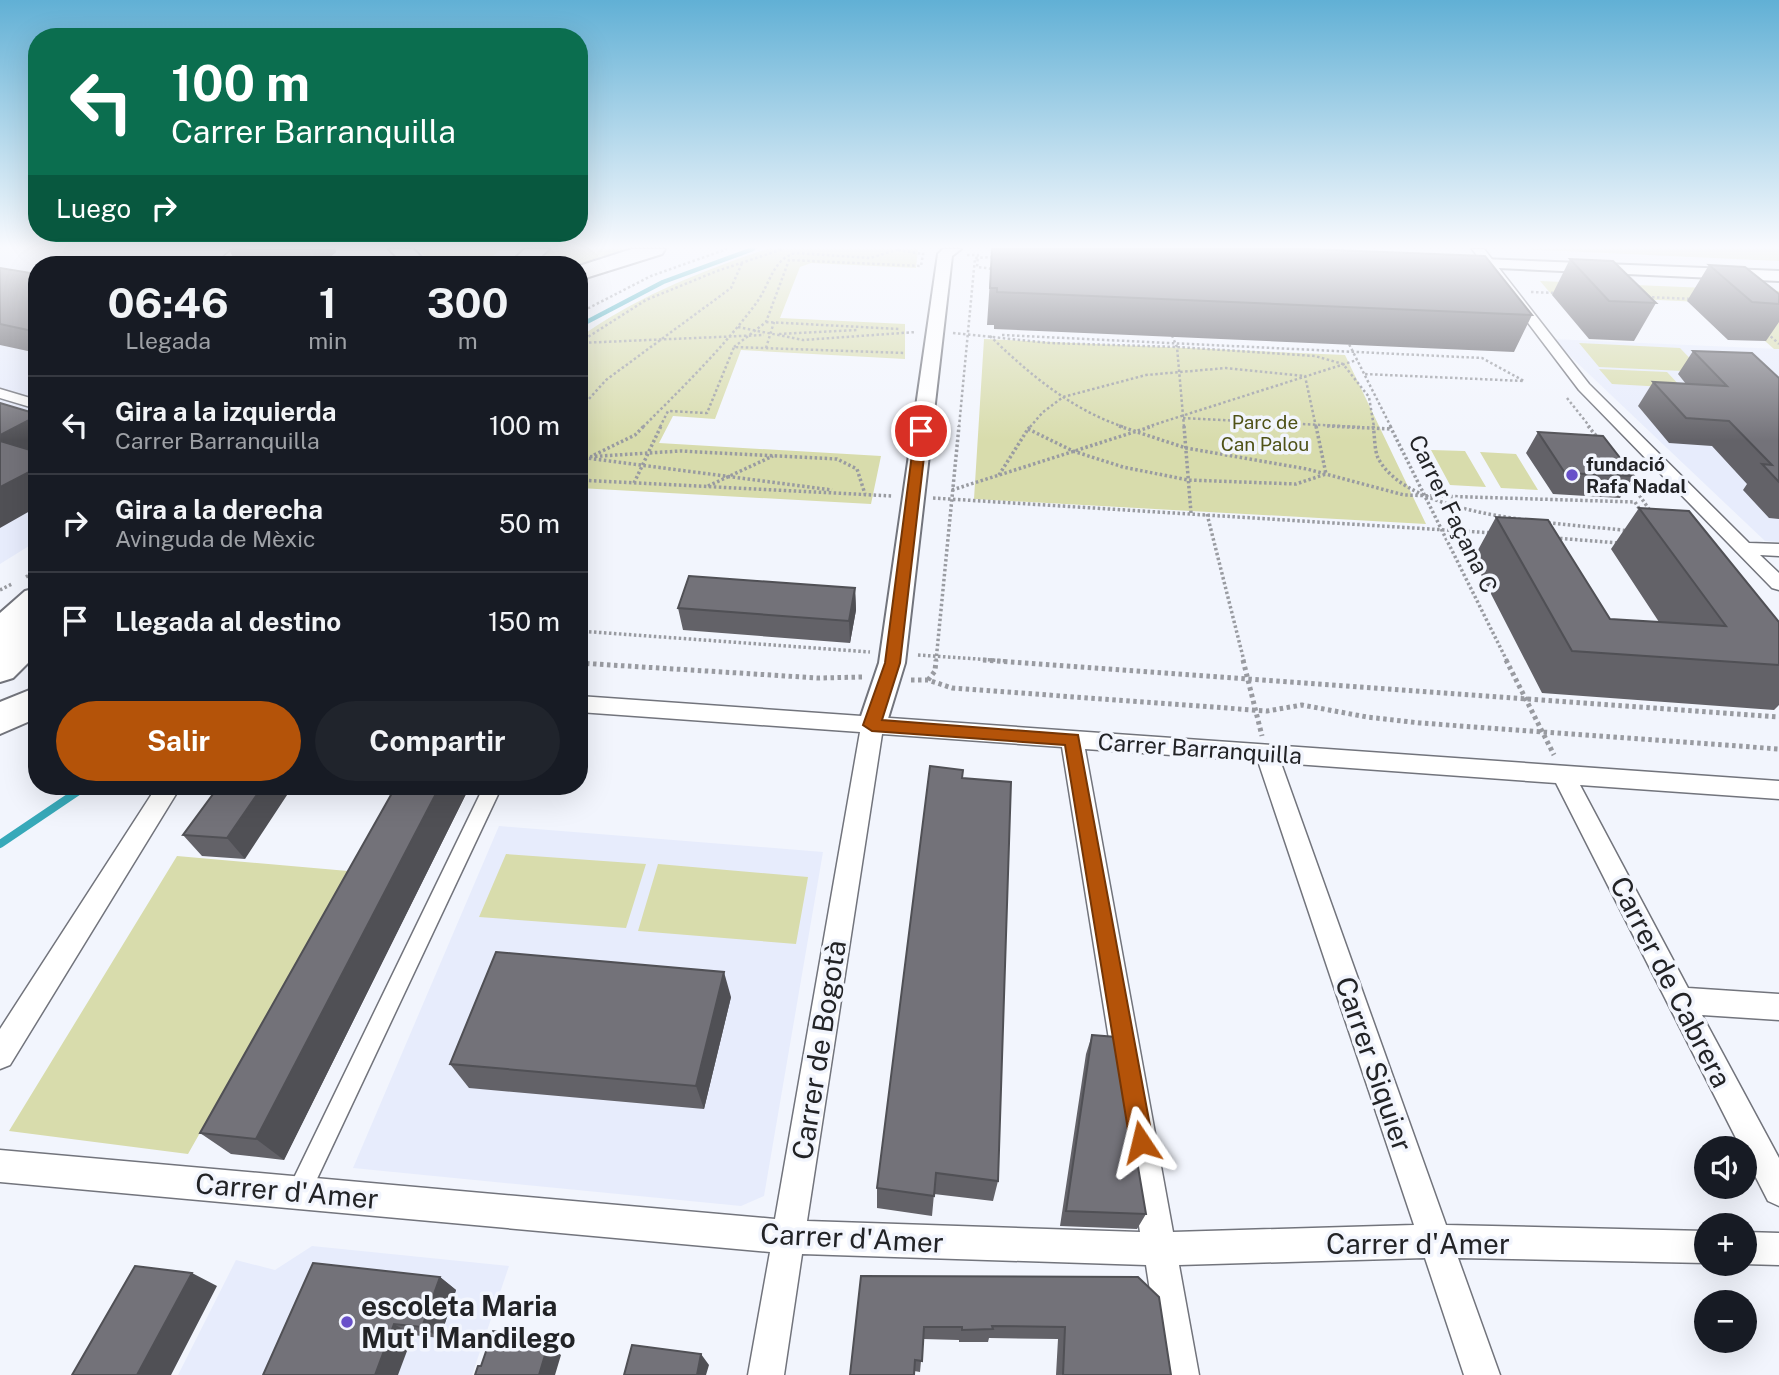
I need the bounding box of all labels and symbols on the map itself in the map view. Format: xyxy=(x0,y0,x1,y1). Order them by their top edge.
pin xyxy=(891,401,951,461)
park label: Parc de Can Palou xyxy=(1221,411,1309,455)
street label: Carrer Façana C xyxy=(1404,430,1503,597)
place label: fundació Rafa Nadal xyxy=(1586,453,1687,497)
marker: fundació Rafa Nadal xyxy=(1564,467,1580,483)
street label: Carrer Barranquilla xyxy=(1097,728,1303,769)
street label: Carrer de Cabrera xyxy=(1604,871,1739,1093)
street label: Carrer de Bogotà xyxy=(785,938,852,1162)
street label: Carrer Siquier xyxy=(1329,972,1420,1155)
position arrow xyxy=(1104,1105,1178,1179)
street label: Carrer d'Amer xyxy=(194,1166,380,1215)
street label: Carrer d'Amer xyxy=(759,1216,945,1259)
street label: Carrer d'Amer xyxy=(1326,1227,1510,1260)
place label: escoleta Maria Mut i Mandilego xyxy=(361,1289,576,1354)
marker: escoleta Maria Mut i Mandilego xyxy=(339,1314,355,1330)

